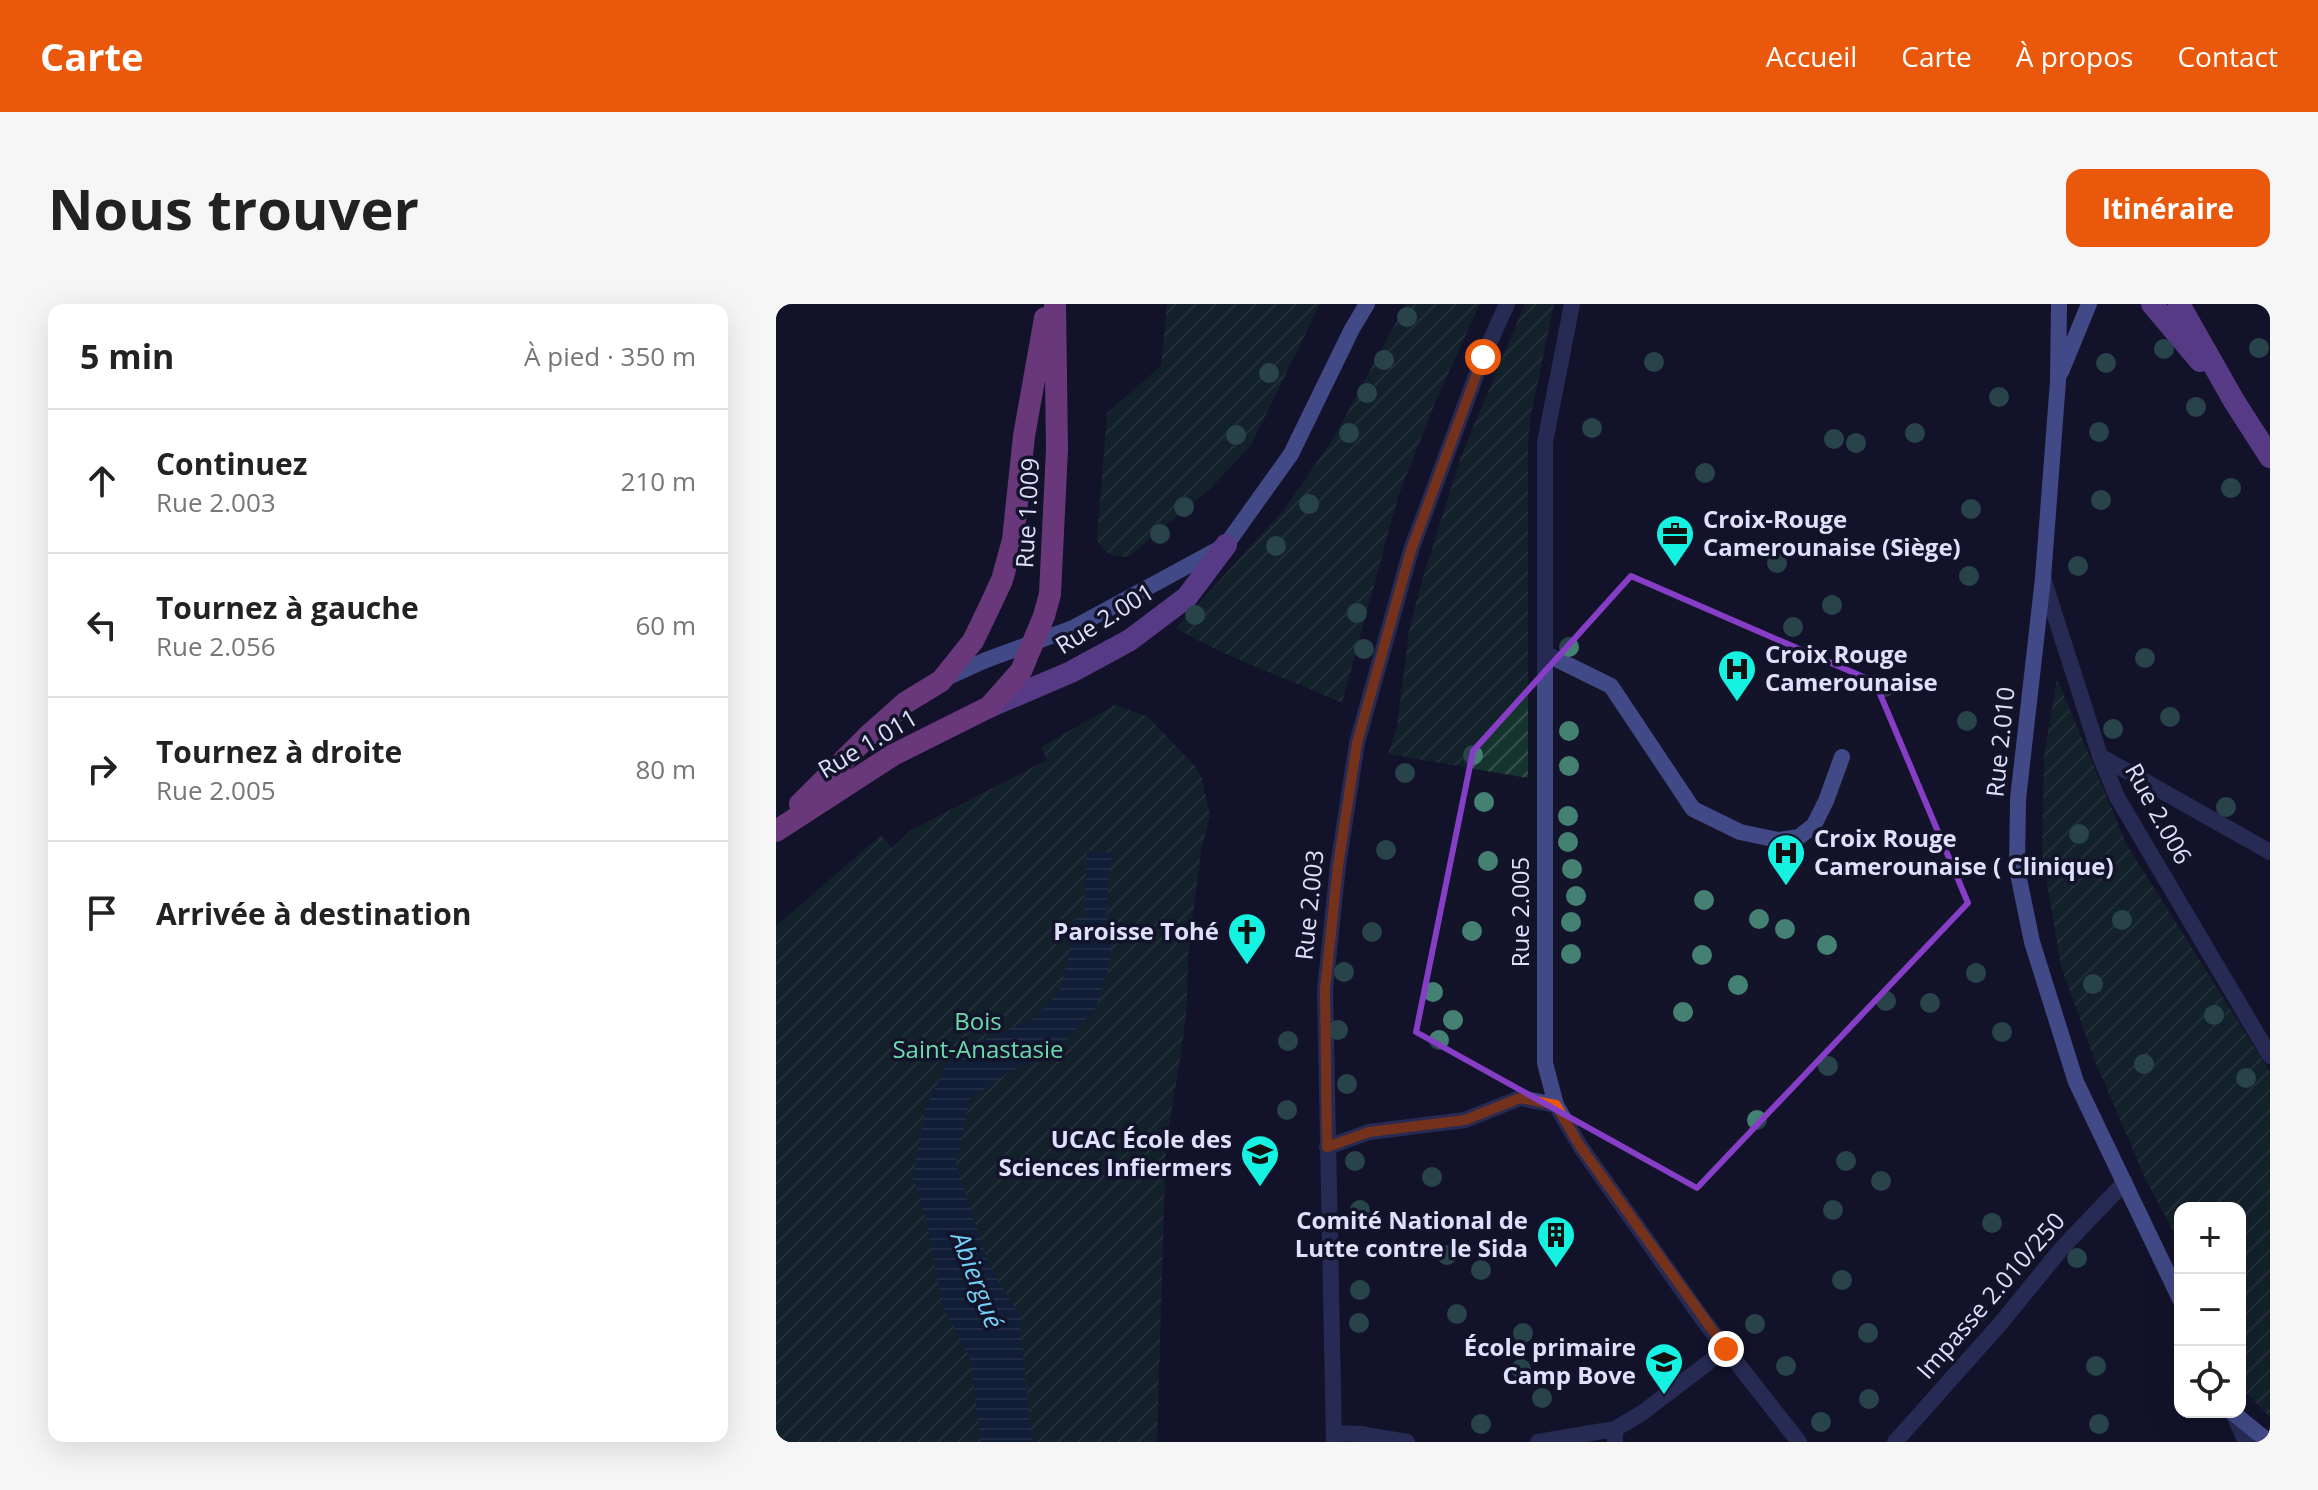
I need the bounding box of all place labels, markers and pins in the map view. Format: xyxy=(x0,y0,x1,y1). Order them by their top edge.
place label: Croix-Rouge Camerounaise (Siège) xyxy=(1703,502,1961,563)
office icon: Croix-Rouge Camerounaise (Siège) xyxy=(1654,513,1696,568)
place label: Croix Rouge Camerounaise xyxy=(1765,637,1938,698)
hospital icon: Croix Rouge Camerounaise xyxy=(1716,648,1758,703)
place label: Croix Rouge Camerounaise ( Clinique) xyxy=(1814,821,2114,882)
hospital icon: Croix Rouge Camerounaise ( Clinique) xyxy=(1765,832,1807,887)
church icon: Paroisse Tohé xyxy=(1226,911,1268,966)
place label: Paroisse Tohé xyxy=(1053,914,1219,947)
place label: UCAC École des Sciences Infiermers xyxy=(999,1122,1232,1183)
school or university icon: UCAC École des Sciences Infiermers xyxy=(1239,1133,1281,1188)
place label: Comité National de Lutte contre le Sida xyxy=(1295,1203,1528,1264)
building icon: Comité National de Lutte contre le Sida xyxy=(1535,1214,1577,1269)
place label: École primaire Camp Bove xyxy=(1464,1330,1636,1391)
school or university icon: École primaire Camp Bove xyxy=(1643,1341,1685,1396)

